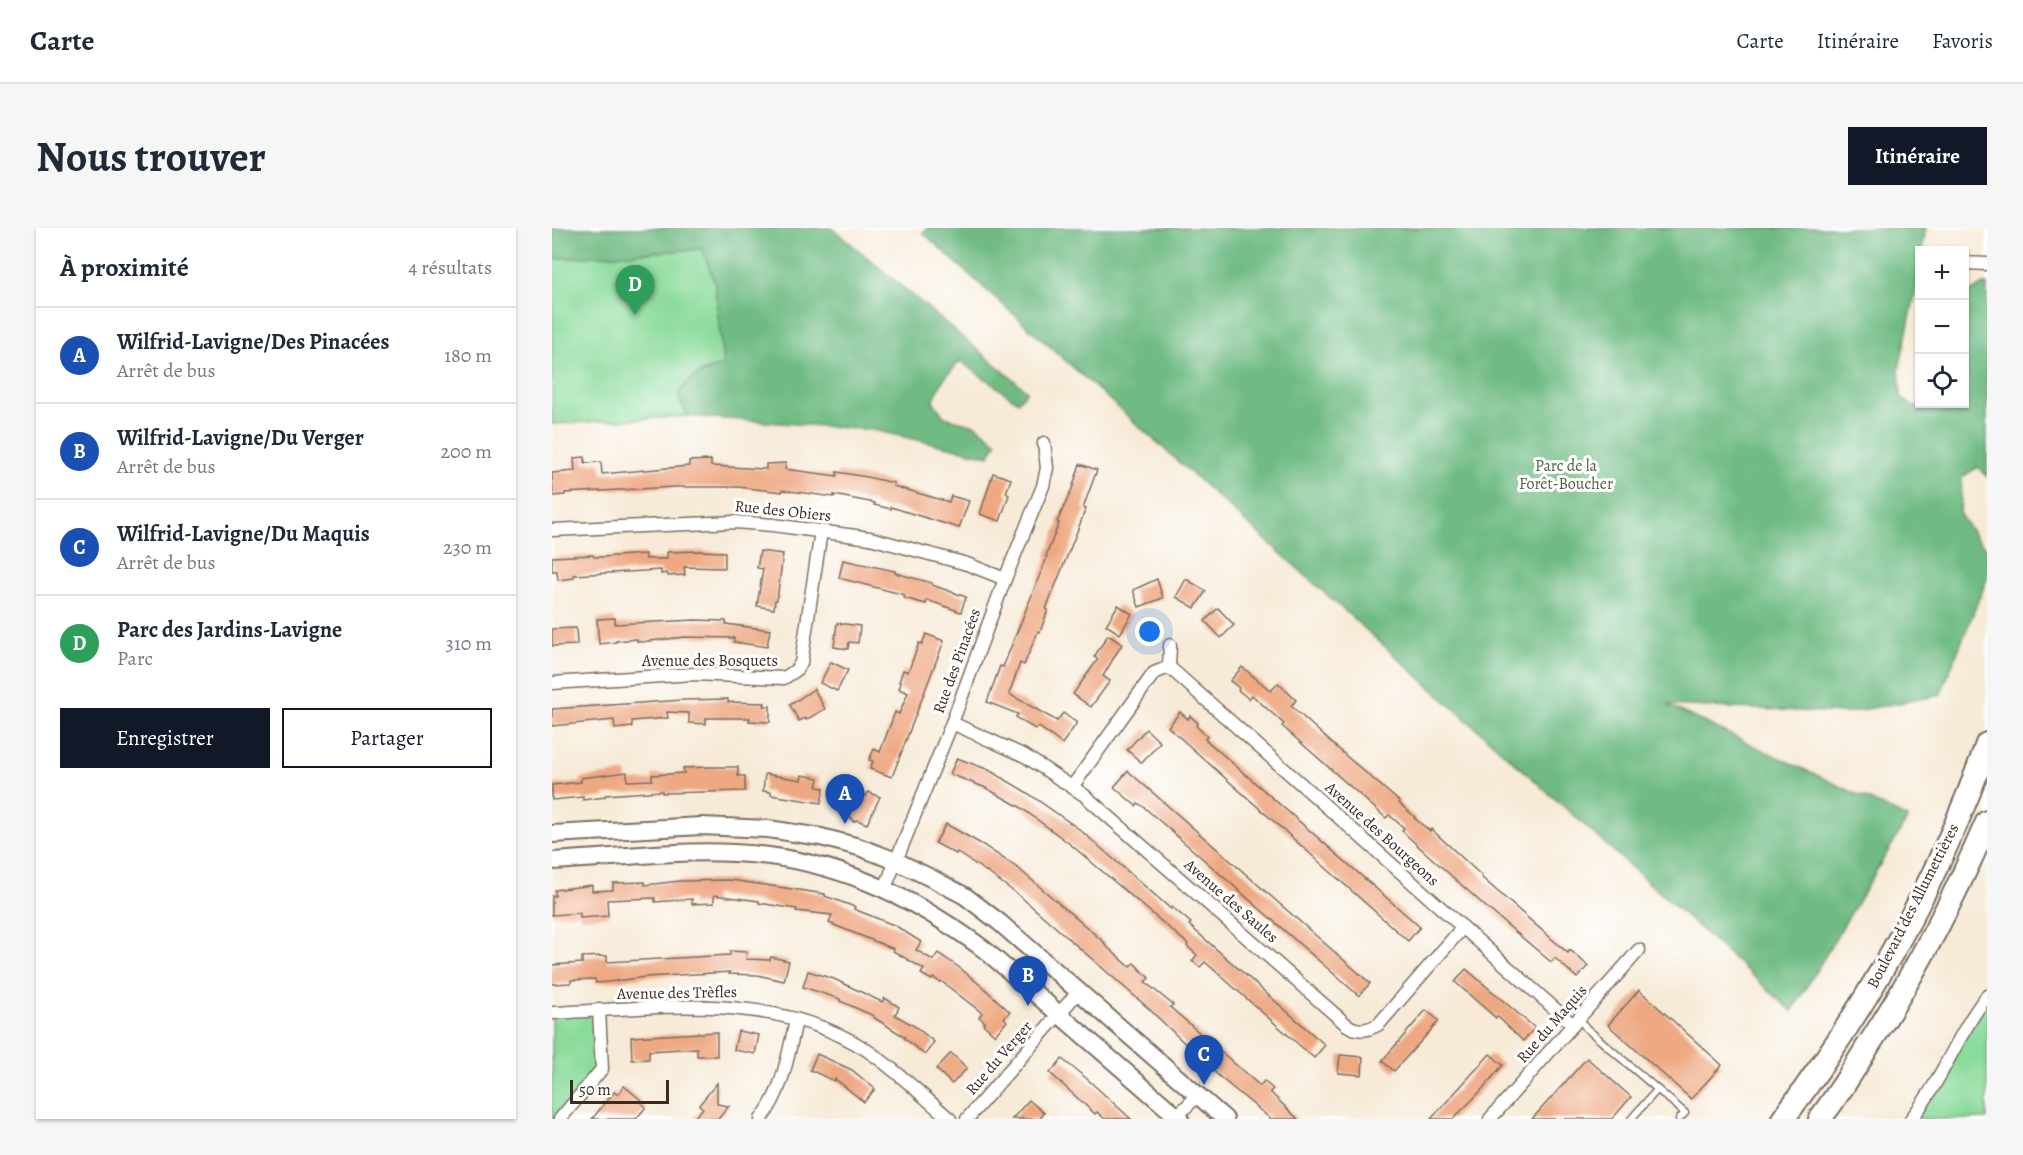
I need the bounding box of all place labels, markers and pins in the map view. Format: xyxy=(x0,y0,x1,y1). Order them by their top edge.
pin: D xyxy=(616,266,655,315)
pin: A xyxy=(826,774,864,824)
pin: B xyxy=(1008,956,1048,1006)
pin: C xyxy=(1184,1036,1224,1085)

